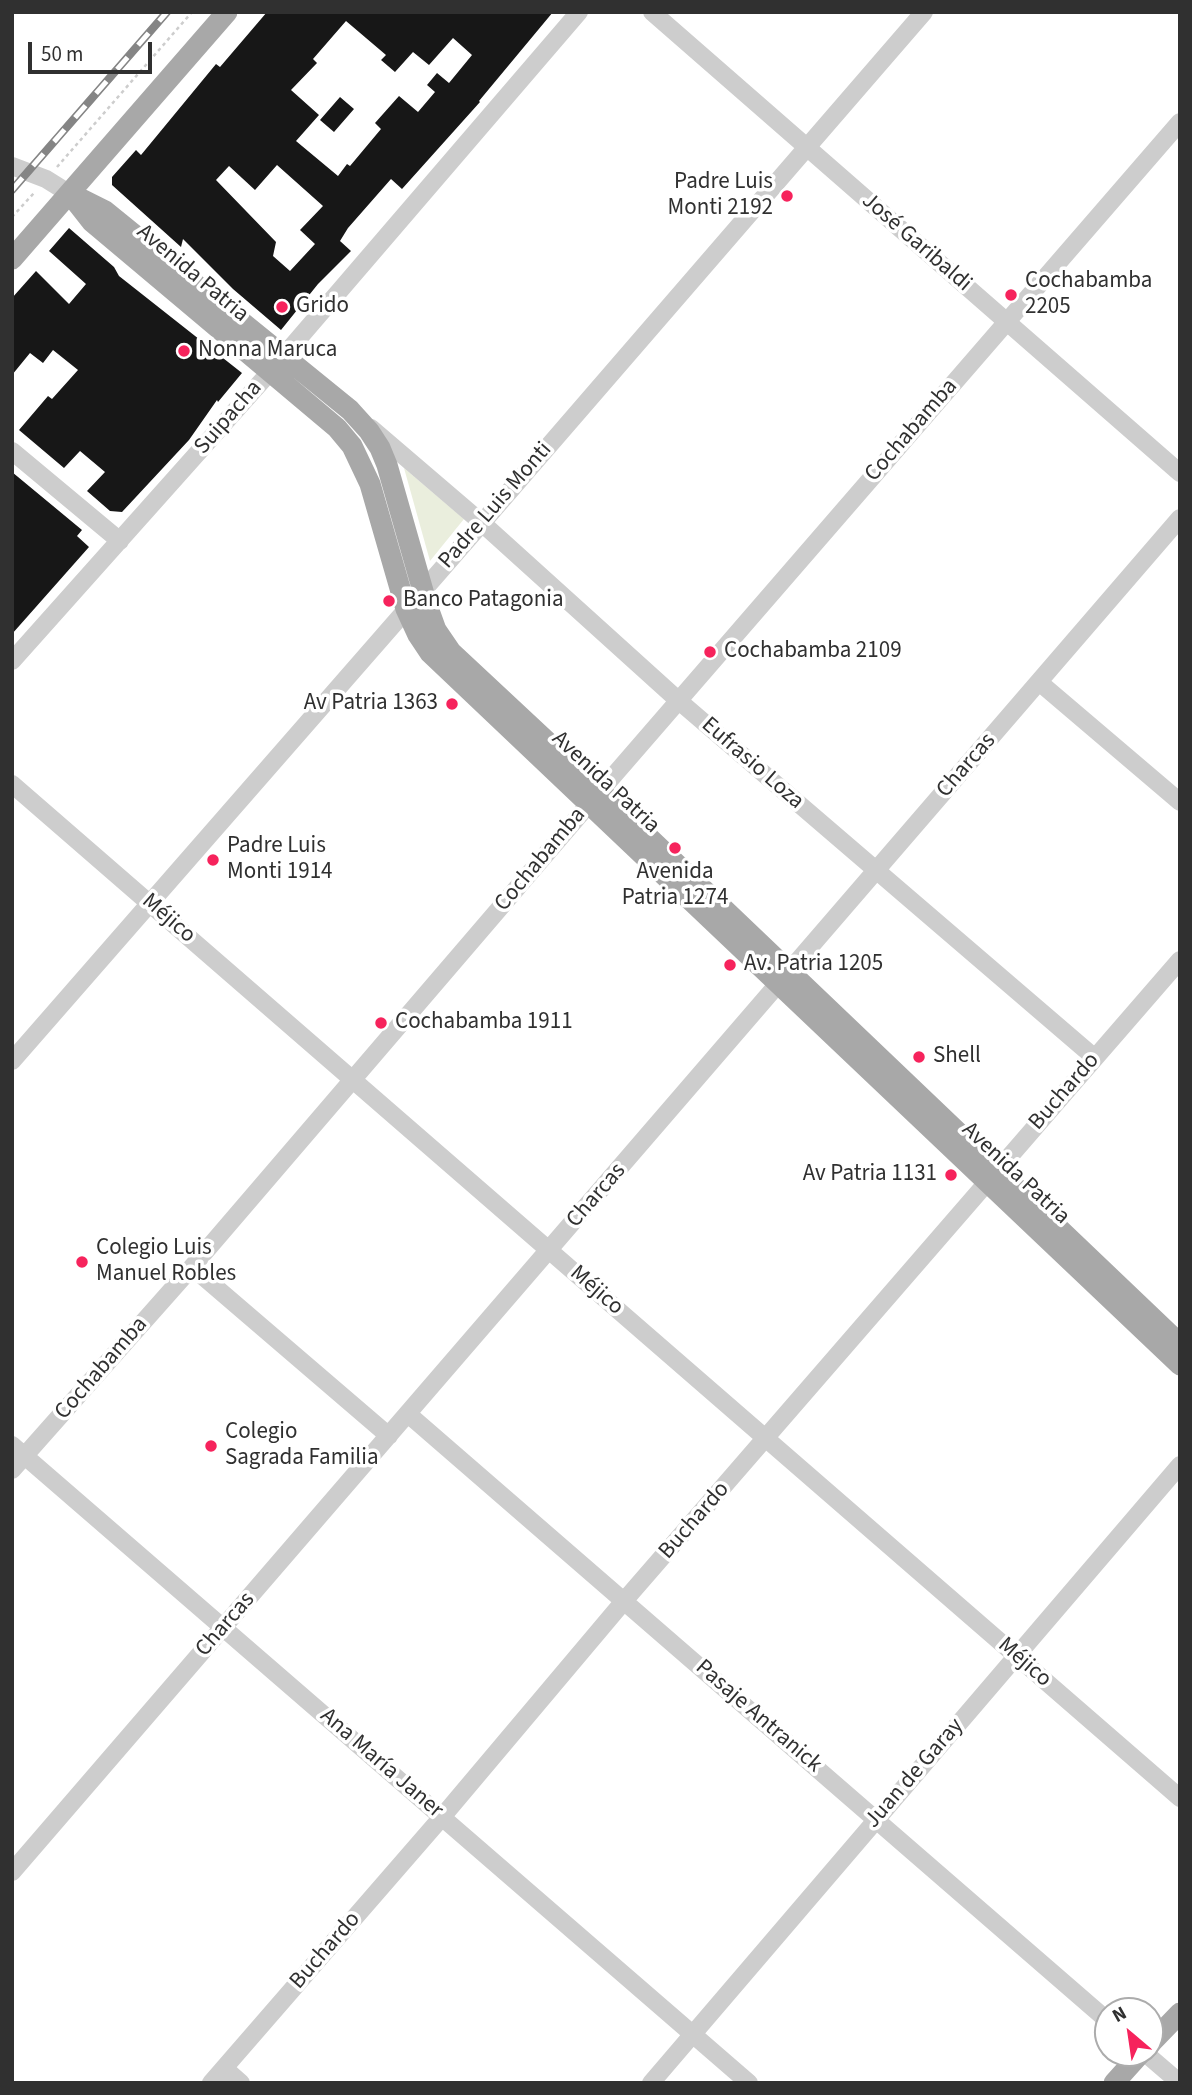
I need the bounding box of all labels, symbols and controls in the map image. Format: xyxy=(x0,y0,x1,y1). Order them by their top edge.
scale bar xyxy=(32,28,156,72)
text: 50 m xyxy=(41,39,83,69)
place label: Padre Luis Monti 2192 xyxy=(667,169,773,223)
marker: Padre Luis Monti 2192 xyxy=(779,188,795,204)
street label: José Garibaldi xyxy=(855,188,977,298)
street label: Avenida Patria xyxy=(130,219,254,329)
place label: Cochabamba 2205 xyxy=(1025,268,1152,322)
marker: Cochabamba 2205 xyxy=(1003,287,1019,303)
place label: Grido xyxy=(296,293,349,321)
marker: Grido xyxy=(274,299,290,315)
place label: Nonna Maruca xyxy=(198,337,337,365)
marker: Nonna Maruca xyxy=(176,343,192,359)
street label: Cochabamba xyxy=(860,374,964,488)
street label: Suipacha xyxy=(189,375,269,461)
street label: Padre Luis Monti xyxy=(434,437,558,575)
place label: Banco Patagonia xyxy=(403,587,564,615)
marker: Banco Patagonia xyxy=(381,593,397,609)
place label: Cochabamba 2109 xyxy=(724,638,902,666)
marker: Cochabamba 2109 xyxy=(702,644,718,660)
place label: Av Patria 1363 xyxy=(304,690,438,718)
marker: Av Patria 1363 xyxy=(444,696,460,712)
street label: Eufrasio Loza xyxy=(695,712,809,816)
street label: Avenida Patria xyxy=(545,726,665,840)
street label: Charcas xyxy=(931,728,1003,804)
street label: Cochabamba xyxy=(490,802,592,918)
place label: Padre Luis Monti 1914 xyxy=(227,833,333,887)
marker: Avenida Patria 1274 xyxy=(667,840,683,856)
marker: Padre Luis Monti 1914 xyxy=(205,852,221,868)
place label: Avenida Patria 1274 xyxy=(622,859,728,913)
street label: Méjico xyxy=(136,888,200,950)
place label: Av. Patria 1205 xyxy=(744,951,883,979)
marker: Av. Patria 1205 xyxy=(722,957,738,973)
place label: Cochabamba 1911 xyxy=(395,1009,573,1037)
marker: Cochabamba 1911 xyxy=(373,1015,389,1031)
place label: Shell xyxy=(933,1043,981,1071)
street label: Buchardo xyxy=(1024,1048,1106,1136)
marker: Shell xyxy=(911,1049,927,1065)
street label: Avenida Patria xyxy=(955,1117,1075,1231)
street label: Charcas xyxy=(561,1158,633,1234)
place label: Av Patria 1131 xyxy=(803,1161,937,1189)
marker: Av Patria 1131 xyxy=(943,1167,959,1183)
place label: Colegio Luis Manuel Robles xyxy=(96,1235,236,1289)
marker: Colegio Luis Manuel Robles xyxy=(74,1254,90,1270)
street label: Méjico xyxy=(564,1260,628,1322)
street label: Cochabamba xyxy=(50,1312,154,1426)
place label: Colegio Sagrada Familia xyxy=(225,1419,378,1473)
marker: Colegio Sagrada Familia xyxy=(203,1438,219,1454)
street label: Buchardo xyxy=(654,1477,736,1565)
street label: Charcas xyxy=(190,1587,262,1663)
street label: Méjico xyxy=(992,1632,1056,1694)
street label: Pasaje Antranick xyxy=(689,1655,827,1779)
street label: Ana María Janer xyxy=(314,1703,448,1825)
street label: Juan de Garay xyxy=(860,1713,970,1835)
street label: Buchardo xyxy=(285,1907,367,1995)
north arrow xyxy=(1094,1997,1164,2067)
text: N xyxy=(1107,2000,1132,2030)

